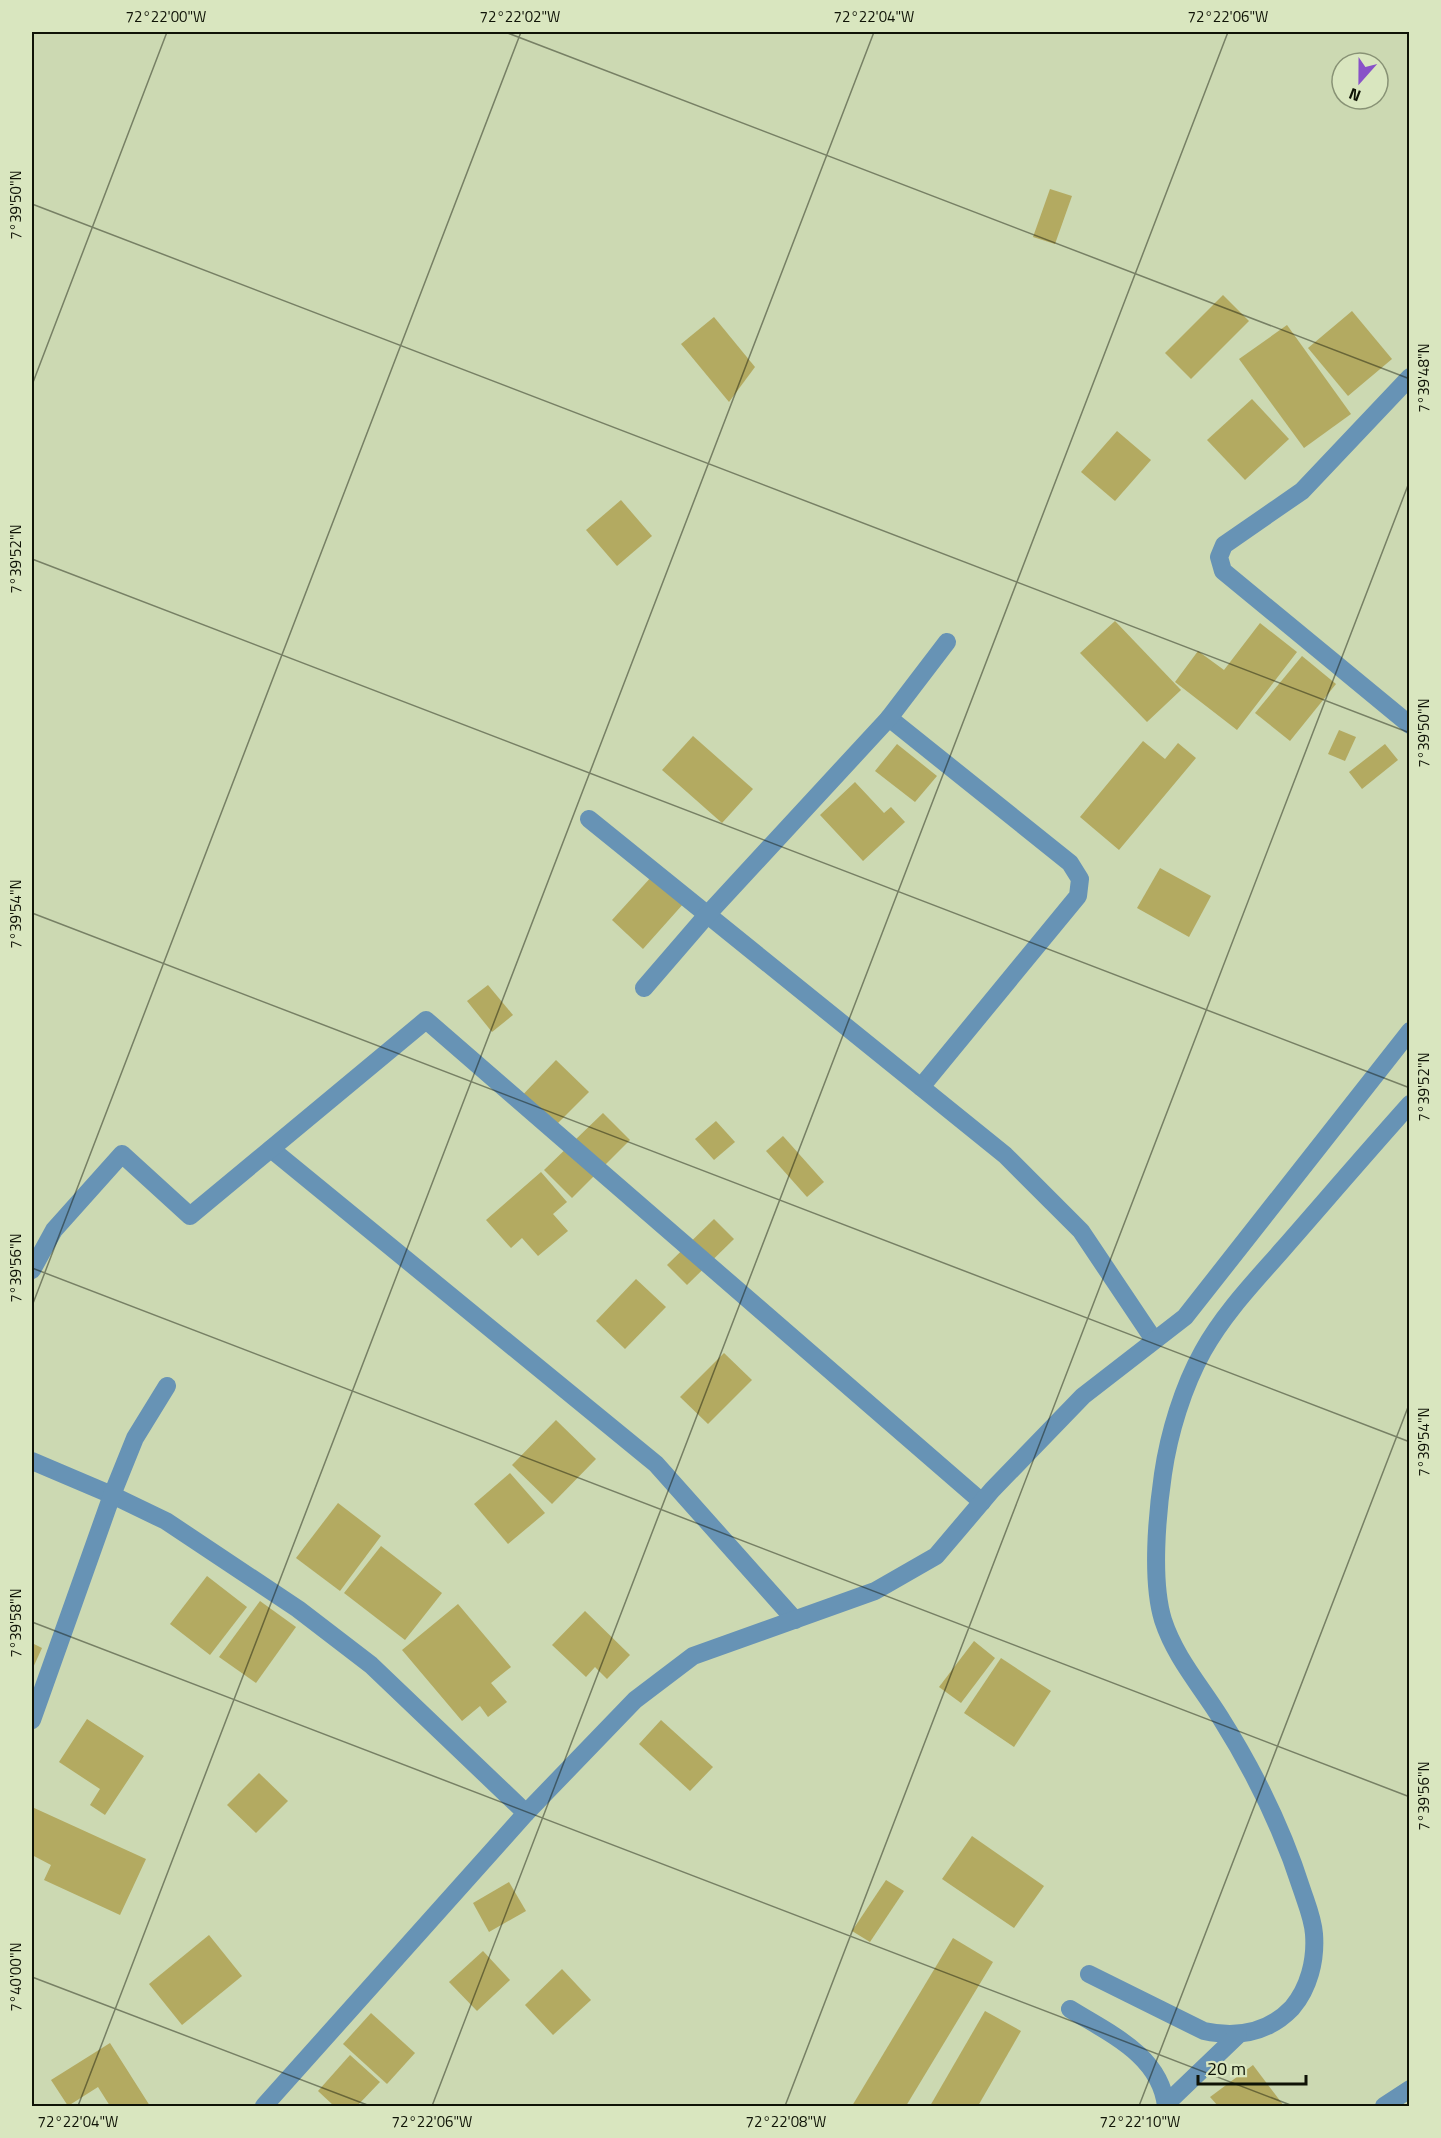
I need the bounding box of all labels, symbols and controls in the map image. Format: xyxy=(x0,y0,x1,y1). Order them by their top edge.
text: 72°22'00"W xyxy=(126,5,206,28)
text: 72°22'02"W xyxy=(480,5,560,28)
text: 72°22'04"W xyxy=(834,5,914,28)
text: 72°22'06"W xyxy=(1188,5,1268,28)
north arrow xyxy=(1330,51,1390,111)
text: N xyxy=(1345,82,1364,108)
text: 7°39'50"N xyxy=(4,170,27,240)
text: 7°39'48"N xyxy=(1412,343,1435,413)
text: 7°39'52"N xyxy=(4,524,27,594)
text: 7°39'50"N xyxy=(1412,698,1435,768)
text: 7°39'54"N xyxy=(4,879,27,949)
text: 7°39'52"N xyxy=(1412,1052,1435,1122)
text: 7°39'56"N xyxy=(4,1233,27,1303)
text: 7°39'54"N xyxy=(1412,1407,1435,1477)
text: 7°39'58"N xyxy=(4,1588,27,1658)
text: 7°39'56"N xyxy=(1412,1761,1435,1831)
text: 7°40'00"N xyxy=(4,1942,27,2012)
scale bar xyxy=(1198,2048,1306,2086)
text: 20 m xyxy=(1207,2055,1246,2082)
text: 72°22'04"W xyxy=(38,2110,118,2133)
text: 72°22'06"W xyxy=(392,2110,472,2133)
text: 72°22'08"W xyxy=(746,2110,826,2133)
text: 72°22'10"W xyxy=(1100,2110,1180,2133)

